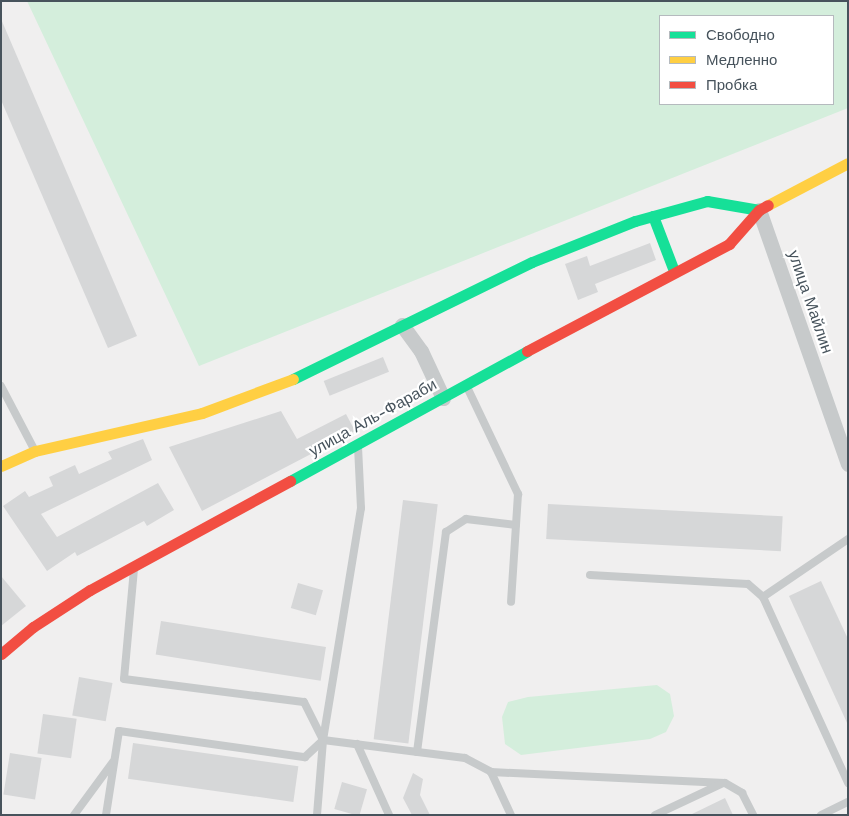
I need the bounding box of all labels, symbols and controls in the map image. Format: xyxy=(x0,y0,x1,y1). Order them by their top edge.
legend xyxy=(659,15,834,105)
text: Свободно xyxy=(706,26,775,44)
text: Медленно xyxy=(706,51,777,69)
text: Пробка xyxy=(706,76,757,94)
street label: улица Майлин xyxy=(783,248,837,356)
street label: улица Аль-Фараби xyxy=(306,375,440,461)

